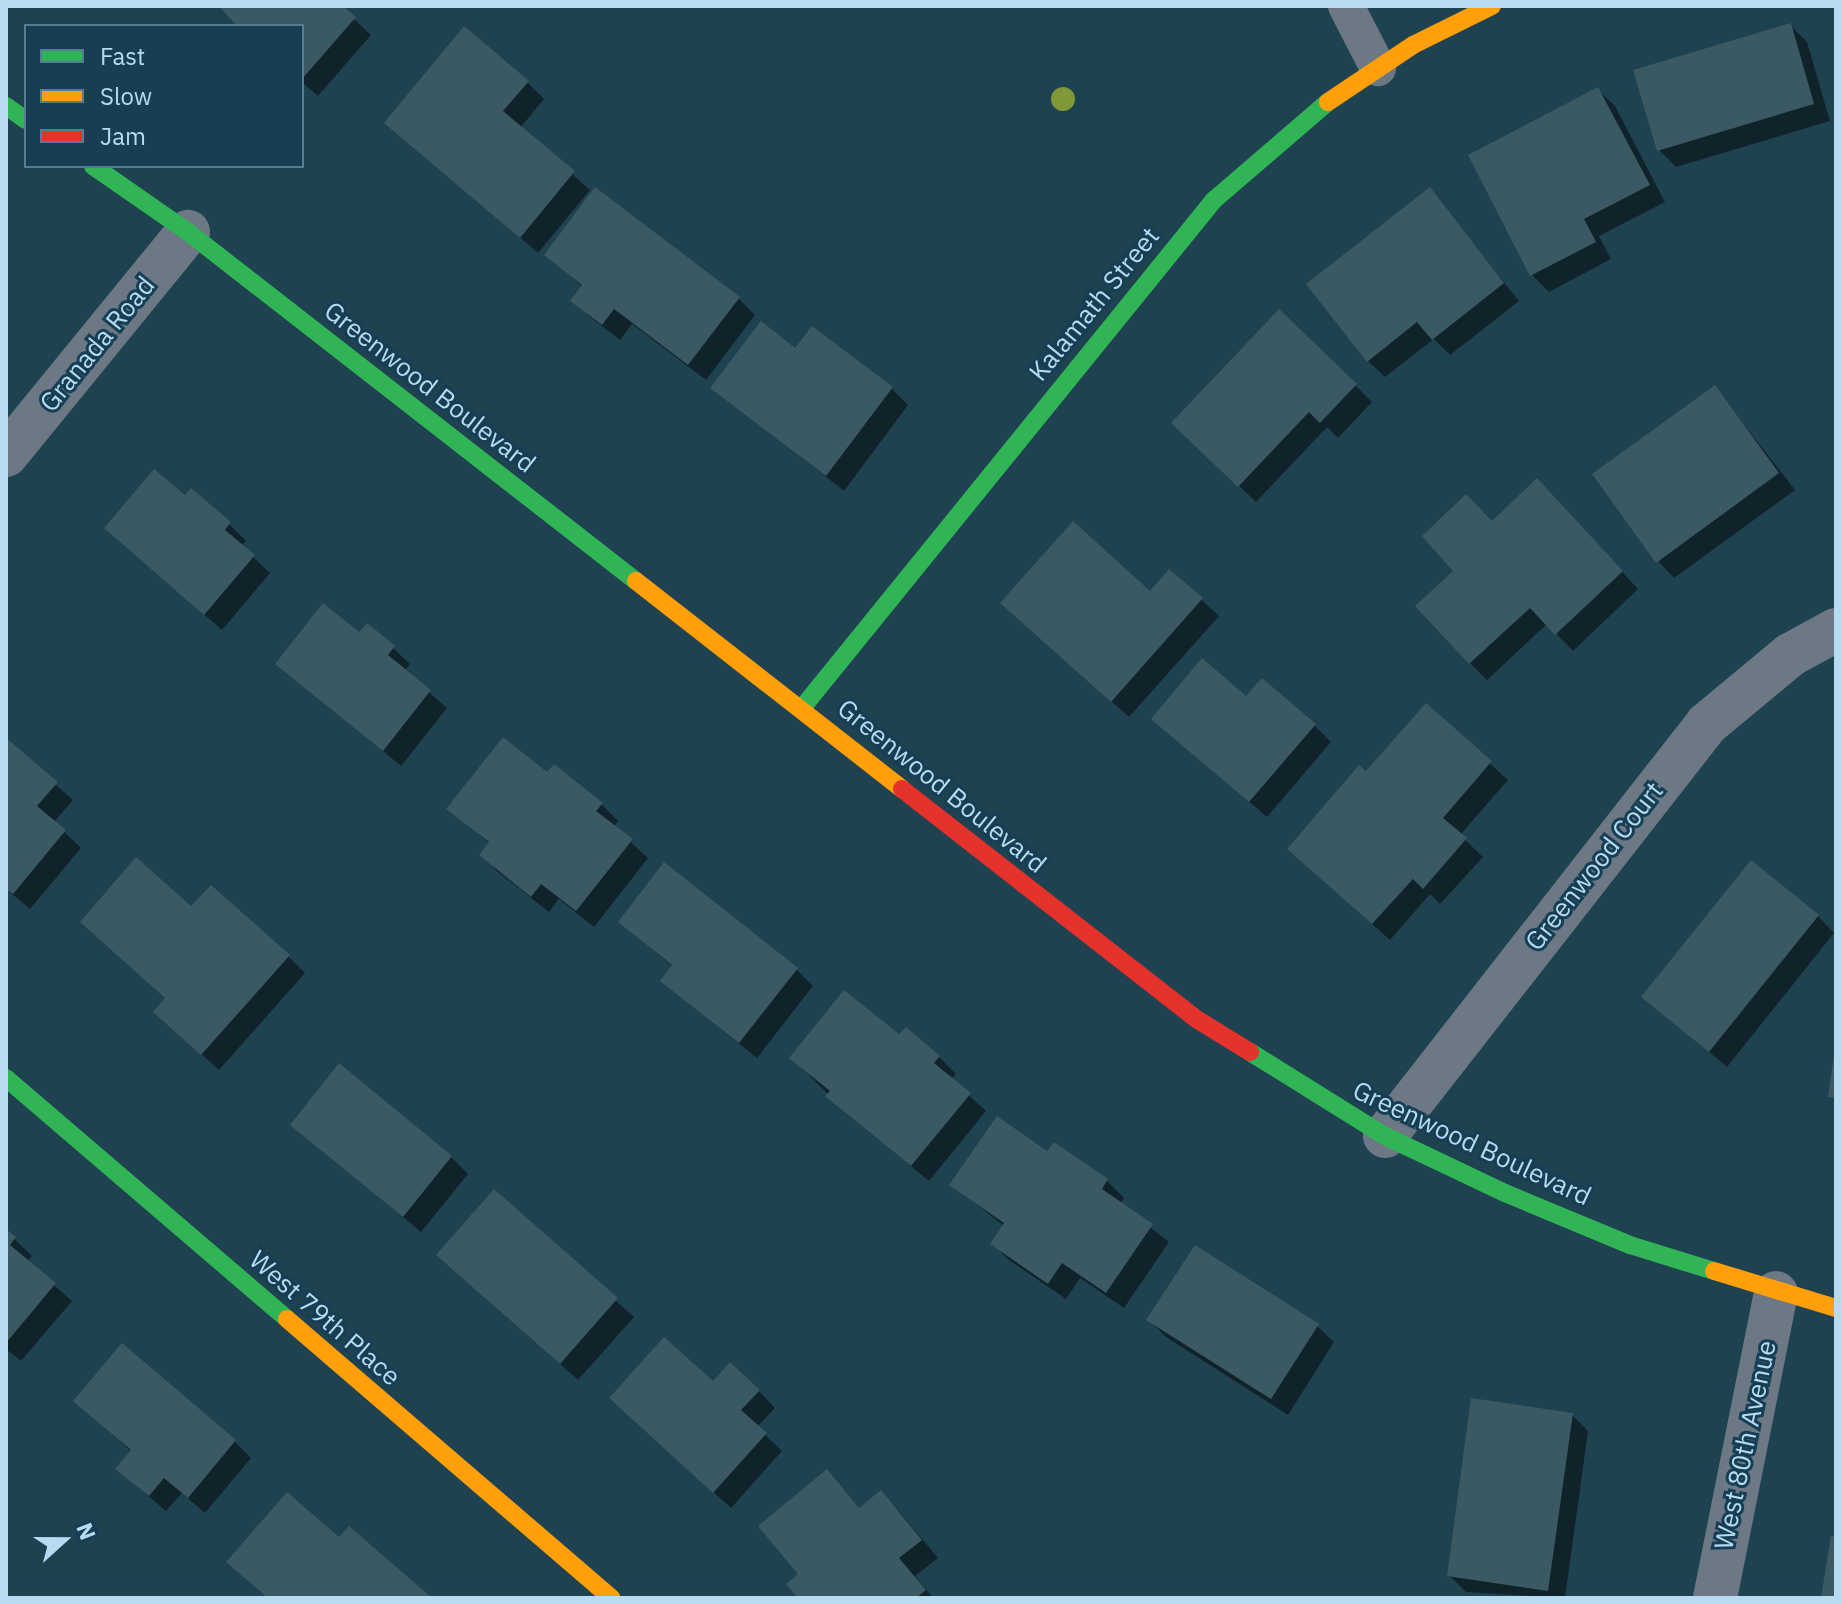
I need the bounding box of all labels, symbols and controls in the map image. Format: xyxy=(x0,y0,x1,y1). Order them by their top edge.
legend xyxy=(24,24,304,168)
text: Fast xyxy=(100,40,145,72)
text: Slow xyxy=(100,80,152,112)
text: Jam xyxy=(100,120,146,152)
street label: Kalamath Street xyxy=(1022,221,1166,387)
street label: Granada Road xyxy=(33,270,161,418)
street label: Greenwood Boulevard xyxy=(318,295,542,479)
street label: Greenwood Boulevard xyxy=(831,692,1053,880)
street label: Greenwood Court xyxy=(1519,776,1669,956)
street label: Greenwood Boulevard xyxy=(1348,1074,1596,1212)
street label: West 79th Place xyxy=(243,1244,407,1392)
street label: West 80th Avenue xyxy=(1708,1338,1782,1552)
north arrow xyxy=(24,1500,104,1580)
text: N xyxy=(70,1519,103,1544)

